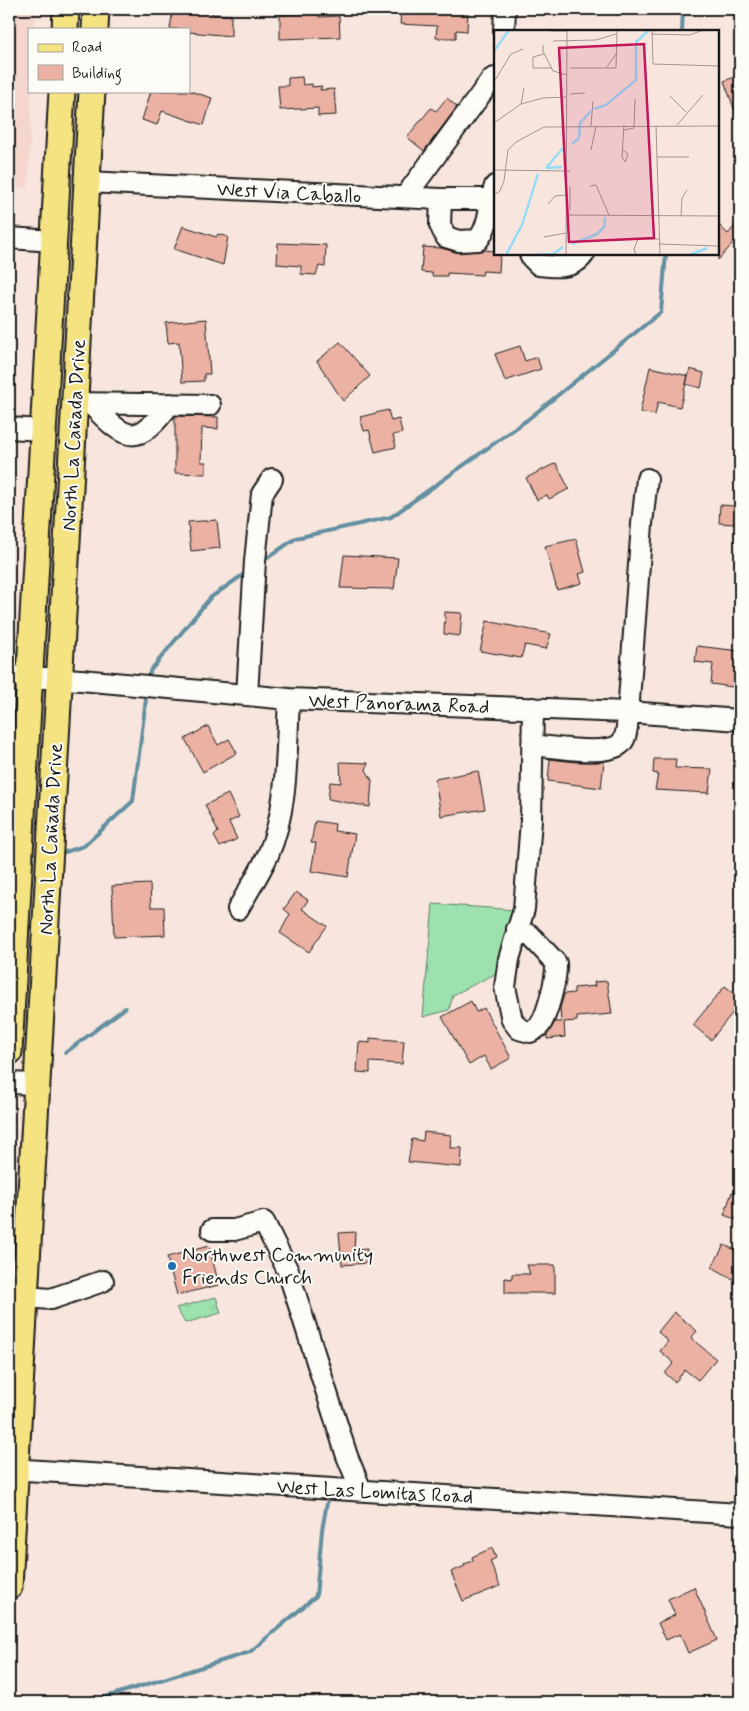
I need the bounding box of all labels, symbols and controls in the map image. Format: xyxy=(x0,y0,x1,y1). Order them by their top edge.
legend xyxy=(28,28,190,92)
inset map xyxy=(494,30,719,255)
text: Road xyxy=(72,38,102,58)
text: Building xyxy=(72,64,122,85)
street label: West Via Caballo xyxy=(216,176,362,211)
street label: North La Cañada Drive xyxy=(56,338,93,532)
street label: West Panorama Road xyxy=(308,688,490,721)
street label: North La Cañada Drive xyxy=(33,742,70,936)
place label: Northwest Community Friends Church xyxy=(182,1242,373,1292)
marker: Northwest Community Friends Church xyxy=(166,1260,178,1272)
street label: West Las Lomitas Road xyxy=(276,1474,474,1511)

